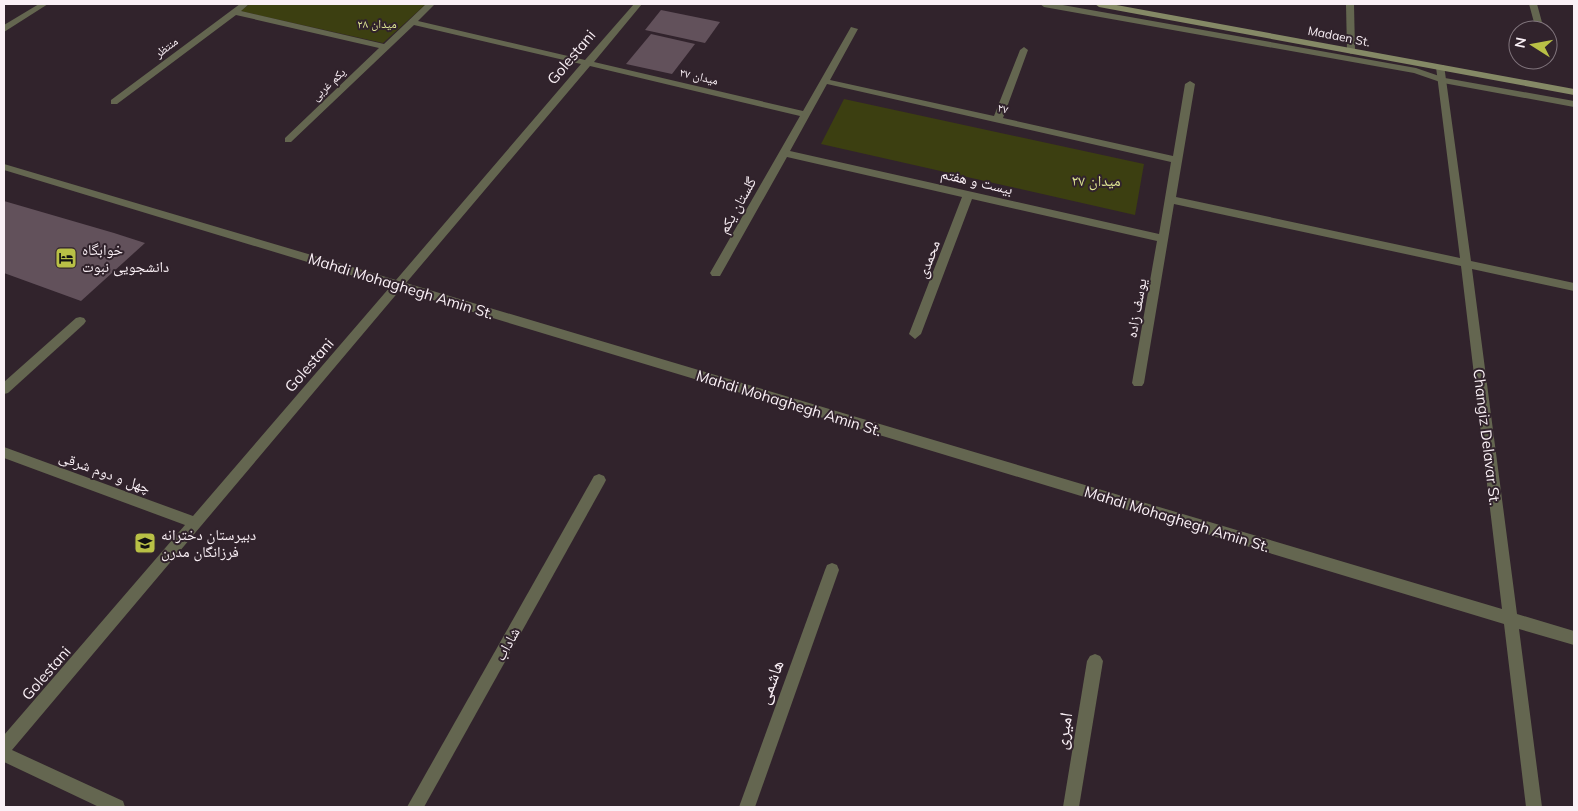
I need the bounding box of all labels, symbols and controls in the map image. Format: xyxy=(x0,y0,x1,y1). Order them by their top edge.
park label: میدان ۲۸ xyxy=(357,16,397,31)
north arrow xyxy=(1508,20,1558,70)
street label: Madaen St. xyxy=(1307,23,1371,49)
street label: Golestani xyxy=(543,26,599,88)
street label: منتظر xyxy=(150,33,181,61)
text: N xyxy=(1510,36,1530,49)
street label: یکم غربی xyxy=(308,64,349,104)
street label: میدان ۲۷ xyxy=(678,64,720,88)
street label: ۲۷ xyxy=(996,99,1011,117)
street label: بیست و هفتم xyxy=(939,163,1015,199)
park label: میدان ۲۷ xyxy=(1071,171,1121,191)
street label: گلستان یکم xyxy=(714,173,761,237)
street label: محمدی xyxy=(912,237,945,281)
place label: خوابگاه دانشجویی نبوت xyxy=(82,240,169,277)
hotel icon: خوابگاه دانشجویی نبوت xyxy=(54,246,78,270)
street label: Mahdi Mohaghegh Amin St. xyxy=(306,249,496,323)
street label: یوسف زاده xyxy=(1121,277,1151,339)
street label: Golestani xyxy=(280,334,338,396)
street label: Mahdi Mohaghegh Amin St. xyxy=(694,366,884,440)
street label: Changiz Delavar St. xyxy=(1469,368,1505,506)
street label: چهل و دوم شرقی xyxy=(56,447,154,498)
street label: Mahdi Mohaghegh Amin St. xyxy=(1082,482,1272,556)
place label: دبیرستان دخترانه فرزانگان مدرن xyxy=(161,525,256,562)
school or university icon: دبیرستان دخترانه فرزانگان مدرن xyxy=(133,531,157,555)
street label: شاداب xyxy=(490,624,524,664)
street label: Golestani xyxy=(17,642,75,704)
street label: هاشمی xyxy=(751,657,789,707)
street label: امیری xyxy=(1049,711,1077,751)

